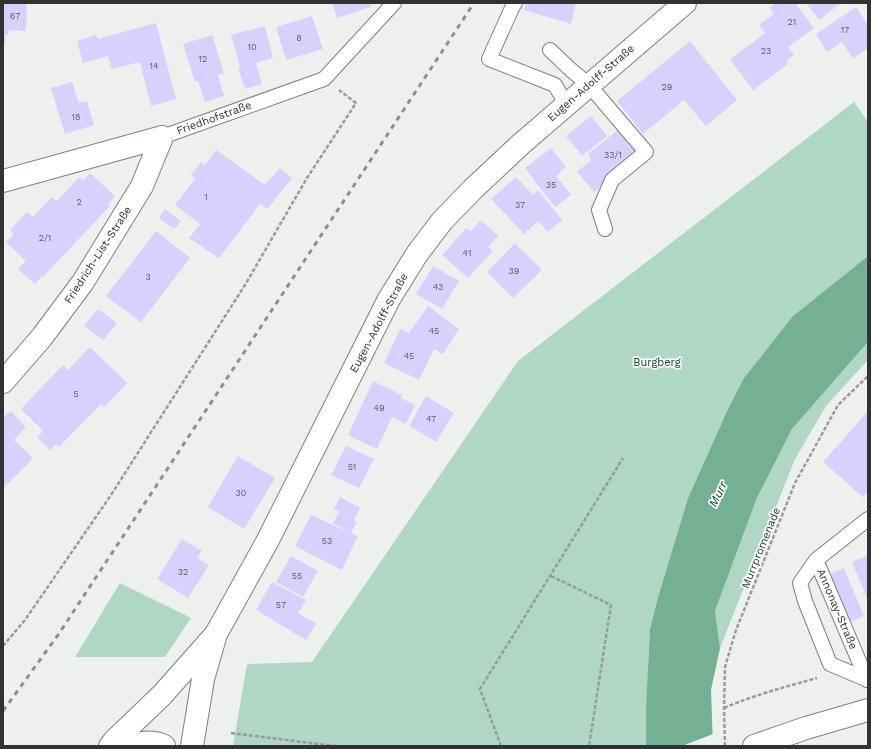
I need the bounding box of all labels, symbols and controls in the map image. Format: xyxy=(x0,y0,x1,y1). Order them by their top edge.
house number: 67 xyxy=(10,11,20,21)
house number: 21 xyxy=(788,17,796,27)
house number: 17 xyxy=(841,25,849,35)
house number: 8 xyxy=(296,33,302,43)
house number: 10 xyxy=(247,42,257,52)
street label: Eugen-Adolff-Straße xyxy=(545,42,637,124)
house number: 23 xyxy=(761,46,771,56)
house number: 12 xyxy=(199,54,207,64)
house number: 14 xyxy=(149,61,159,71)
house number: 29 xyxy=(662,82,672,92)
street label: Friedhofstraße xyxy=(175,98,253,138)
house number: 18 xyxy=(71,112,81,122)
house number: 33/1 xyxy=(604,150,622,160)
house number: 35 xyxy=(546,180,556,190)
house number: 1 xyxy=(204,192,208,202)
house number: 2 xyxy=(76,197,82,207)
house number: 37 xyxy=(515,200,525,210)
street label: Friedrich-List-Straße xyxy=(62,204,134,306)
house number: 2/1 xyxy=(39,233,51,243)
house number: 41 xyxy=(463,248,471,258)
house number: 39 xyxy=(509,266,519,276)
street label: Eugen-Adolff-Straße xyxy=(347,271,411,375)
house number: 3 xyxy=(145,272,151,282)
house number: 43 xyxy=(433,282,443,292)
house number: 45 xyxy=(429,326,439,336)
house number: 45 xyxy=(404,351,414,361)
park label: Burgberg xyxy=(633,356,681,369)
house number: 5 xyxy=(73,389,79,399)
house number: 49 xyxy=(373,403,385,413)
house number: 47 xyxy=(426,414,436,424)
house number: 51 xyxy=(348,462,356,472)
water label: Murr xyxy=(706,478,731,509)
house number: 30 xyxy=(236,488,247,498)
street label: Murrpromenade xyxy=(739,506,783,590)
house number: 53 xyxy=(322,536,332,546)
house number: 32 xyxy=(178,567,188,577)
street label: Annonay-Straße xyxy=(814,567,860,651)
house number: 55 xyxy=(292,571,302,581)
house number: 57 xyxy=(276,600,286,610)

